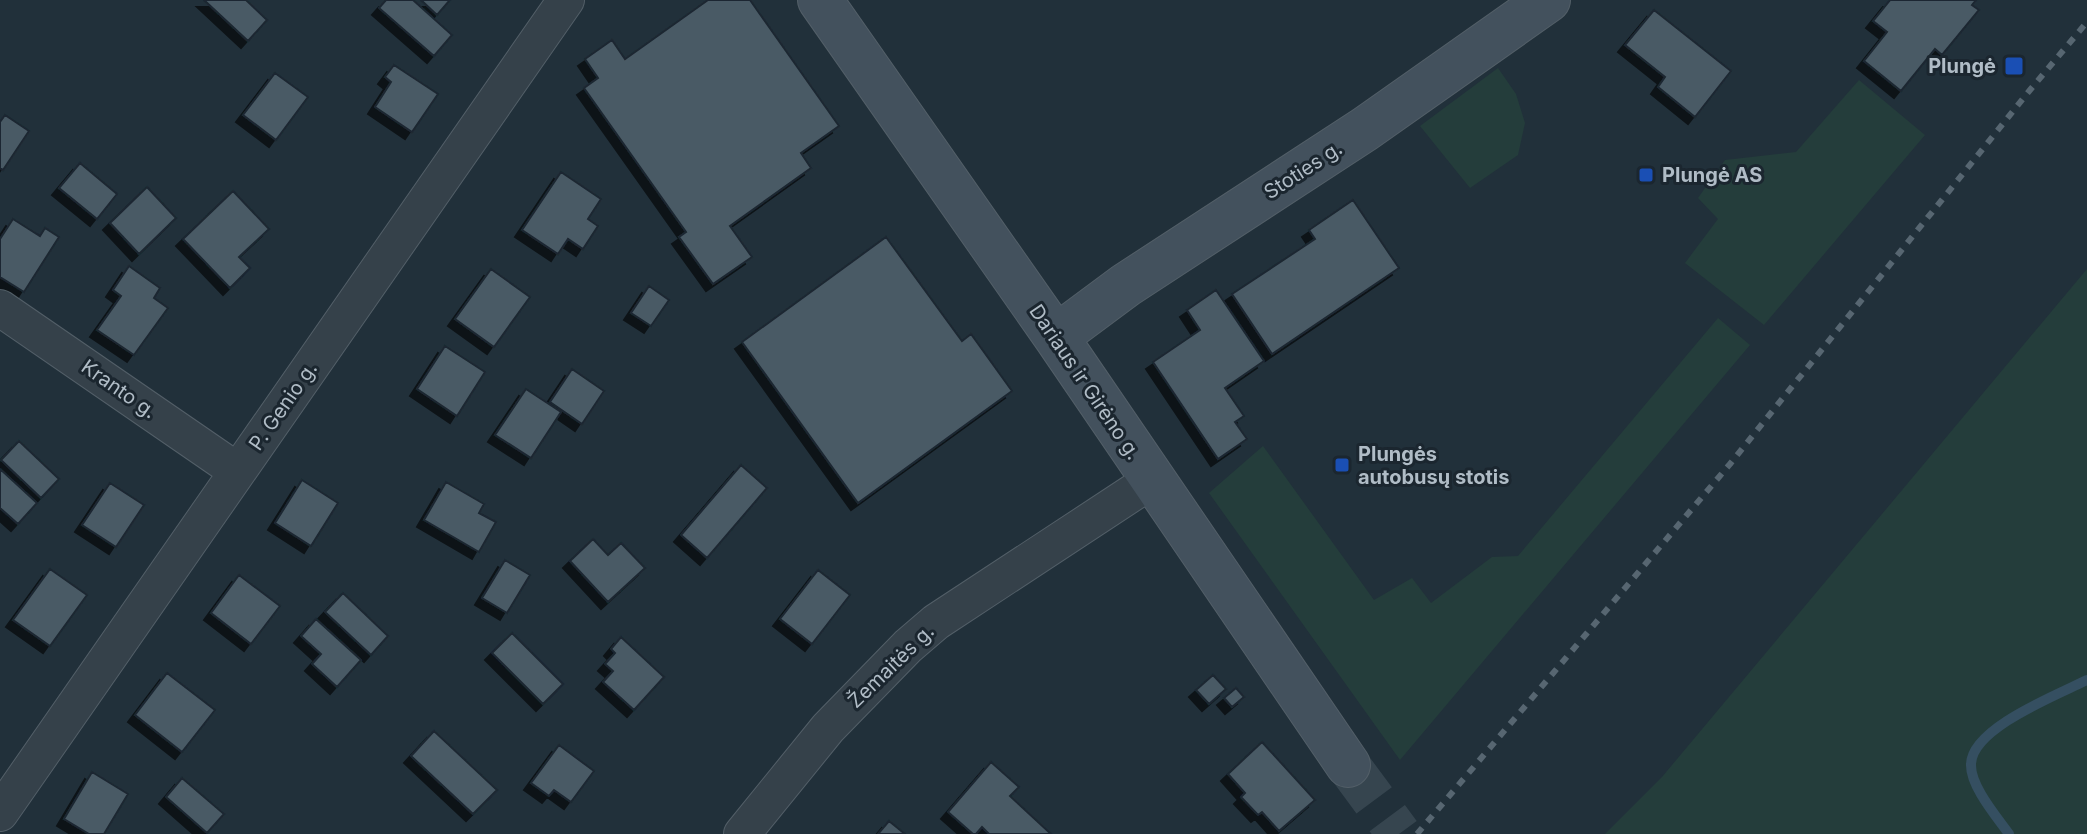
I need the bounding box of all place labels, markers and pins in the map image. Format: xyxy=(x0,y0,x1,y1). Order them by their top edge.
place label: Plungė xyxy=(1928,54,1996,78)
marker: Plungė xyxy=(2003,55,2025,77)
place label: Plungė AS xyxy=(1662,163,1762,187)
marker: Plungė AS xyxy=(1637,166,1655,184)
place label: Plungės autobusų stotis xyxy=(1358,442,1509,489)
marker: Plungės autobusų stotis xyxy=(1333,456,1351,474)

